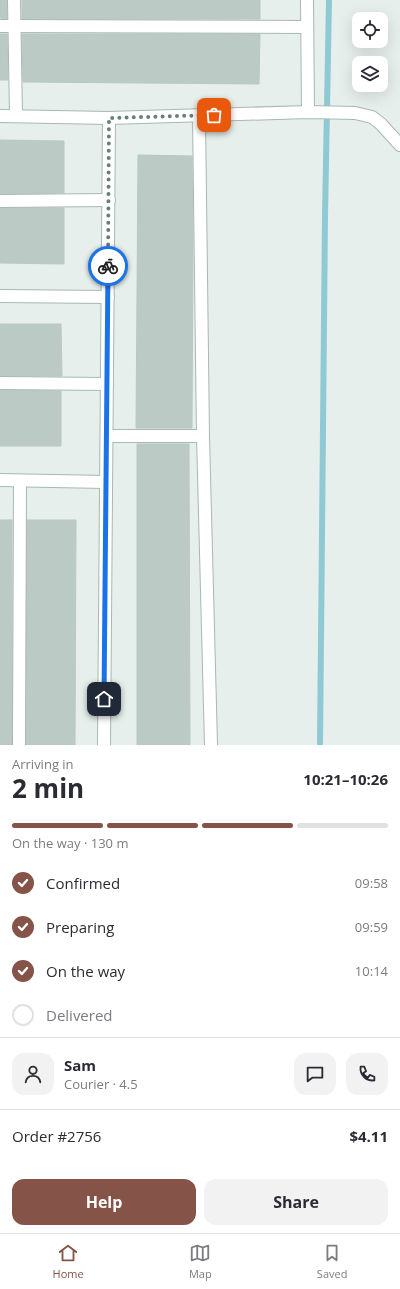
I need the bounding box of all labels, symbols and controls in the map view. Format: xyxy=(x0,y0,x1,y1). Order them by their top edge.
map controls xyxy=(352,12,388,92)
button: locate xyxy=(352,12,388,48)
button: layers xyxy=(352,56,388,92)
pin xyxy=(197,98,231,132)
icon: bag xyxy=(203,104,225,126)
courier xyxy=(88,246,128,286)
icon: bike xyxy=(97,255,119,277)
pin xyxy=(87,682,121,716)
icon: home xyxy=(93,688,115,710)
text: Arriving in xyxy=(12,755,74,773)
text: 10:21–10:26 xyxy=(303,769,388,789)
text: 2 min xyxy=(12,770,84,806)
text: On the way · 130 m xyxy=(12,834,128,852)
icon: check xyxy=(12,872,34,894)
text: Confirmed xyxy=(46,873,120,893)
text: 09:58 xyxy=(355,874,388,892)
icon: check xyxy=(12,916,34,938)
text: Preparing xyxy=(46,917,114,937)
text: 09:59 xyxy=(355,918,388,936)
icon: check xyxy=(12,960,34,982)
text: On the way xyxy=(46,961,125,981)
text: 10:14 xyxy=(355,962,388,980)
text: Delivered xyxy=(46,1005,113,1025)
button: person xyxy=(12,1053,54,1095)
button: chat xyxy=(294,1053,336,1095)
button: phone xyxy=(346,1053,388,1095)
text: Sam xyxy=(64,1055,96,1075)
text: Courier · 4.5 xyxy=(64,1075,138,1093)
text: Order #2756 xyxy=(12,1126,101,1146)
text: $4.11 xyxy=(349,1126,388,1146)
button: Help xyxy=(12,1179,196,1225)
button: Share xyxy=(204,1179,388,1225)
tab: Home xyxy=(53,1242,84,1281)
tab: Map xyxy=(189,1242,212,1281)
tab: Saved xyxy=(317,1242,347,1281)

